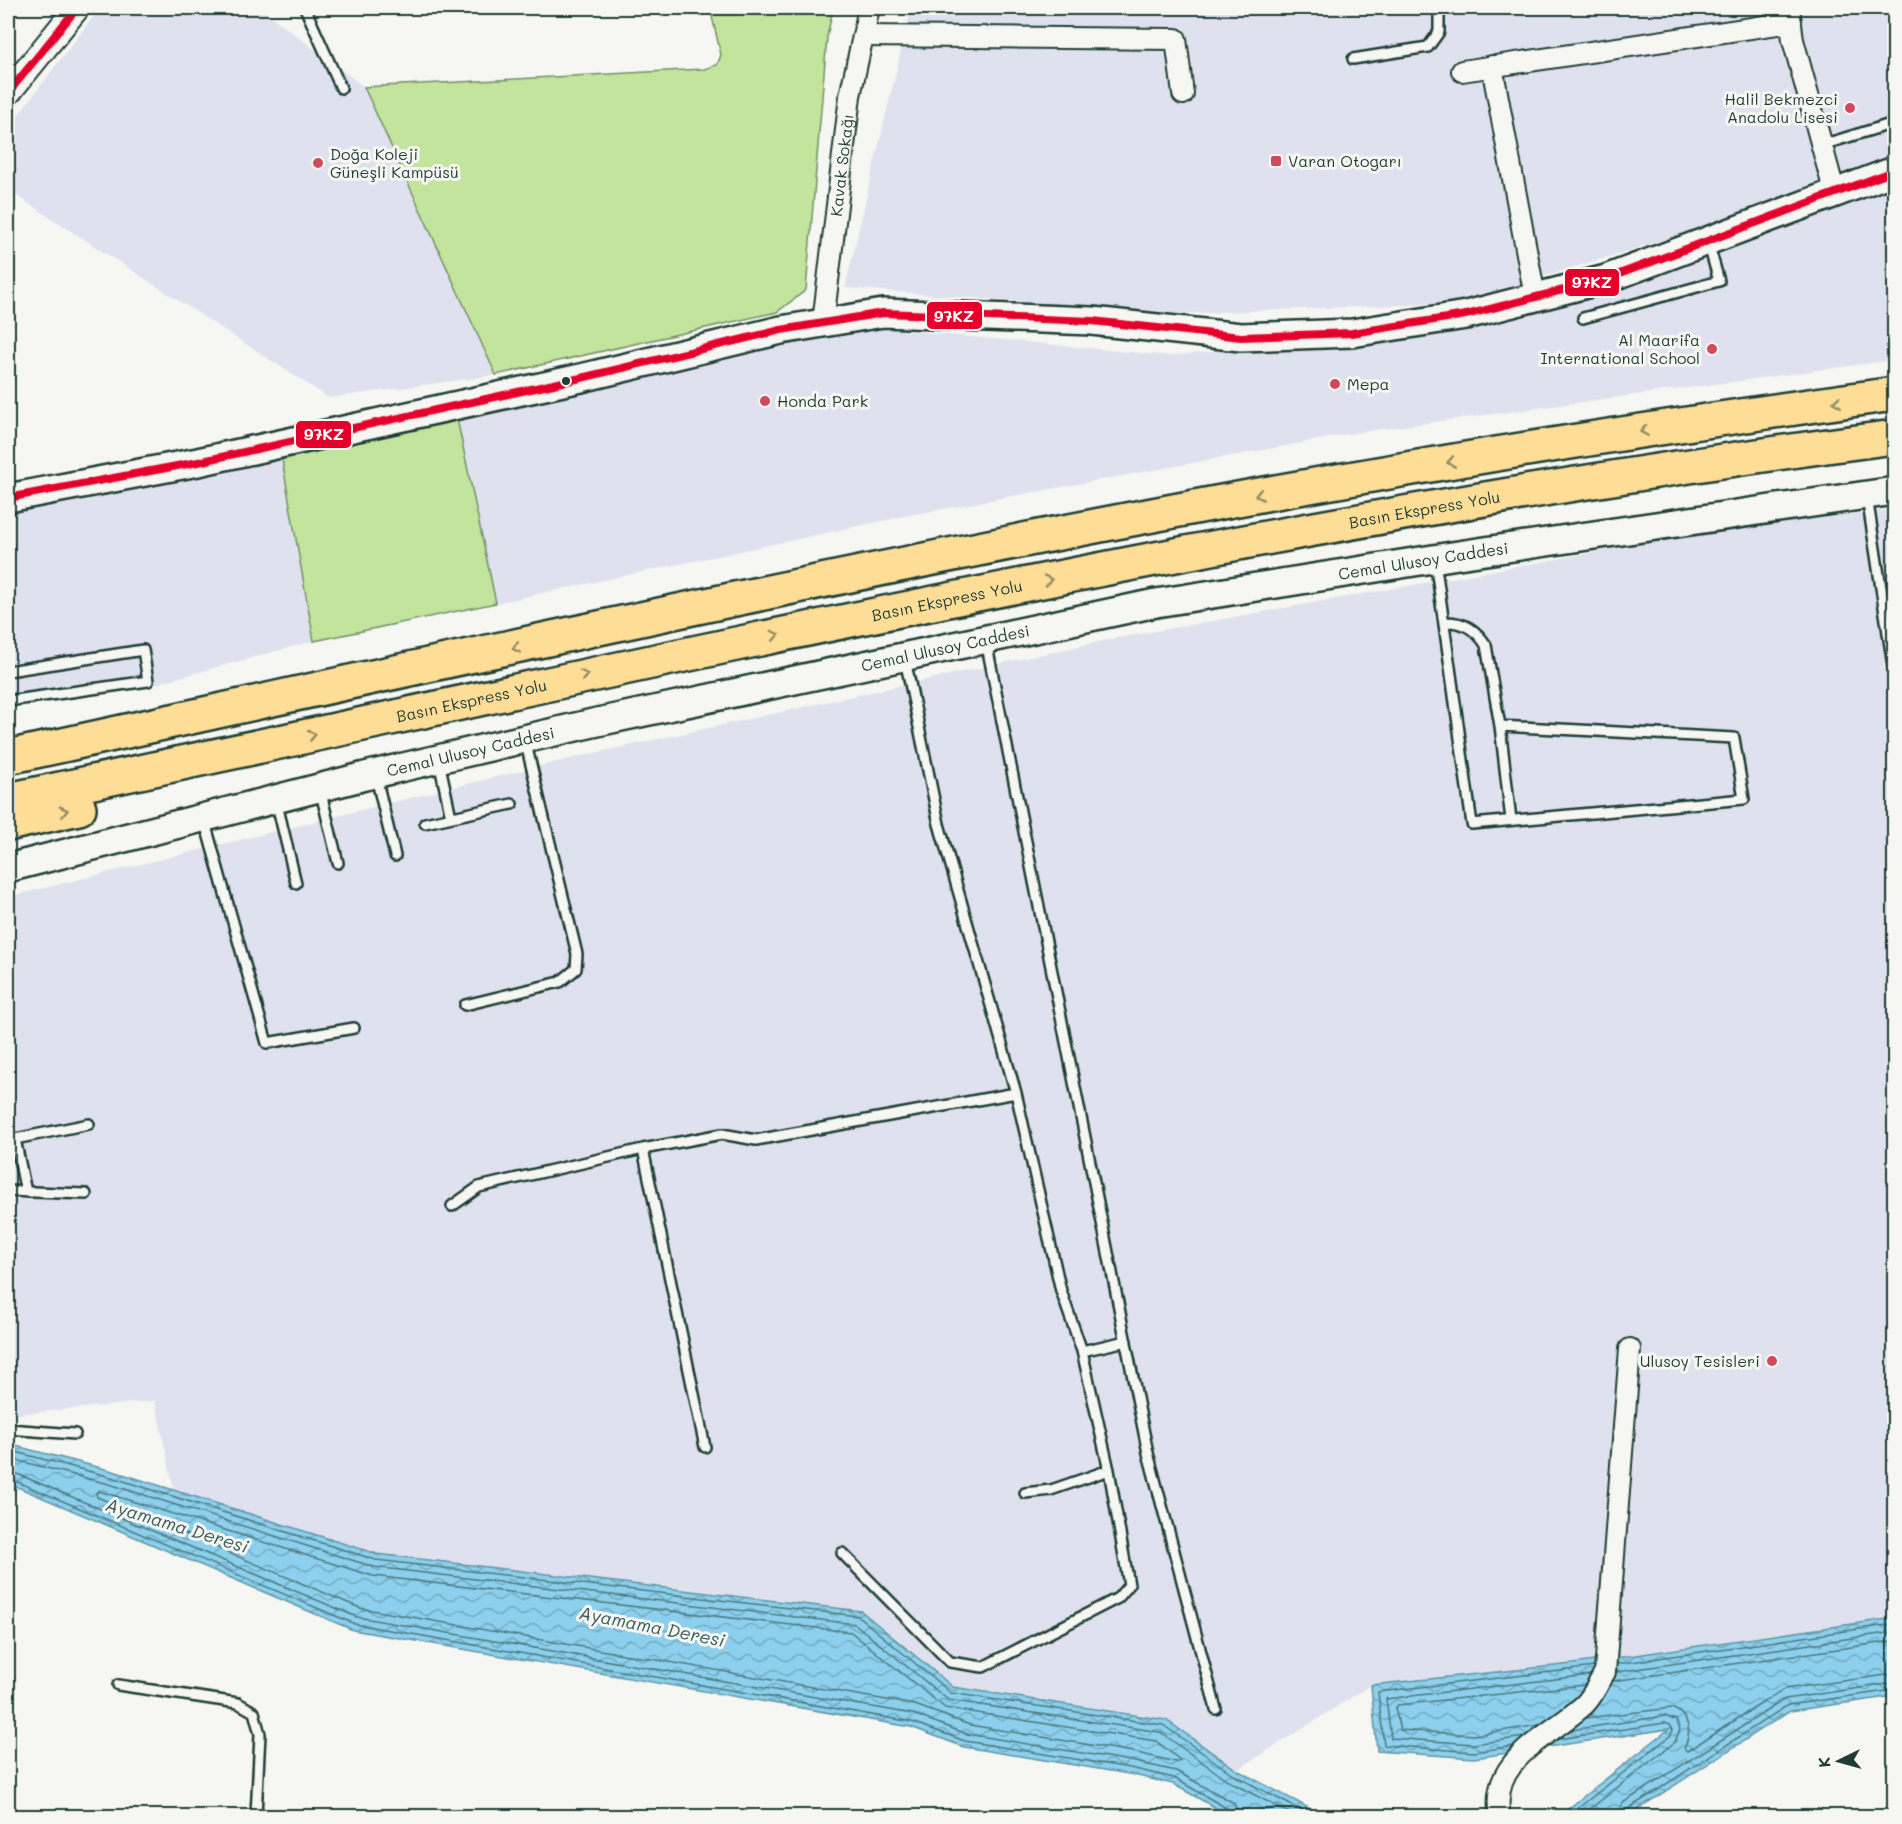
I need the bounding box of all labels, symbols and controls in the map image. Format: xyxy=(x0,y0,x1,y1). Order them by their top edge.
place label: Halil Bekmezci Anadolu Lisesi xyxy=(1724,88,1838,127)
marker: Halil Bekmezci Anadolu Lisesi xyxy=(1843,101,1857,115)
street label: Kavak Sokağı xyxy=(825,113,858,217)
place label: Doğa Koleji Güneşli Kampüsü xyxy=(330,143,459,182)
place label: Varan Otogarı xyxy=(1288,150,1402,171)
marker: Varan Otogarı xyxy=(1269,154,1283,168)
marker: Doğa Koleji Güneşli Kampüsü xyxy=(311,156,325,170)
line badge: 97KZ xyxy=(1564,268,1620,297)
text: 97KZ xyxy=(1572,271,1612,292)
line badge: 97KZ xyxy=(926,301,983,330)
text: 97KZ xyxy=(934,305,974,326)
place label: Al Maarifa International School xyxy=(1540,329,1700,368)
marker: Al Maarifa International School xyxy=(1705,342,1719,356)
place label: Mepa xyxy=(1347,373,1390,394)
unlabelled marker xyxy=(560,375,572,387)
marker: Mepa xyxy=(1328,377,1342,391)
place label: Honda Park xyxy=(777,390,868,411)
marker: Honda Park xyxy=(758,394,772,408)
one-way arrow xyxy=(1832,396,1841,408)
line badge: 97KZ xyxy=(295,420,352,449)
text: 97KZ xyxy=(304,423,344,444)
one-way arrow xyxy=(1639,425,1648,437)
one-way arrow xyxy=(1447,456,1456,468)
street label: Basın Ekspress Yolu xyxy=(1347,485,1502,533)
one-way arrow xyxy=(1254,488,1264,501)
street label: Cemal Ulusoy Caddesi xyxy=(1337,537,1510,584)
street label: Basın Ekspress Yolu xyxy=(870,574,1024,625)
one-way arrow xyxy=(1043,574,1053,587)
street label: Cemal Ulusoy Caddesi xyxy=(859,619,1031,676)
one-way arrow xyxy=(770,629,780,642)
one-way arrow xyxy=(511,640,521,653)
one-way arrow xyxy=(579,669,589,682)
street label: Basın Ekspress Yolu xyxy=(394,674,549,727)
street label: Cemal Ulusoy Caddesi xyxy=(384,721,556,781)
one-way arrow xyxy=(306,729,316,742)
one-way arrow xyxy=(59,805,69,818)
place label: Ulusoy Tesisleri xyxy=(1640,1350,1760,1371)
marker: Ulusoy Tesisleri xyxy=(1765,1354,1779,1368)
water label: Ayamama Deresi xyxy=(103,1492,252,1558)
water label: Ayamama Deresi xyxy=(577,1600,728,1652)
north arrow xyxy=(1809,1731,1869,1791)
text: K xyxy=(1813,1756,1834,1769)

